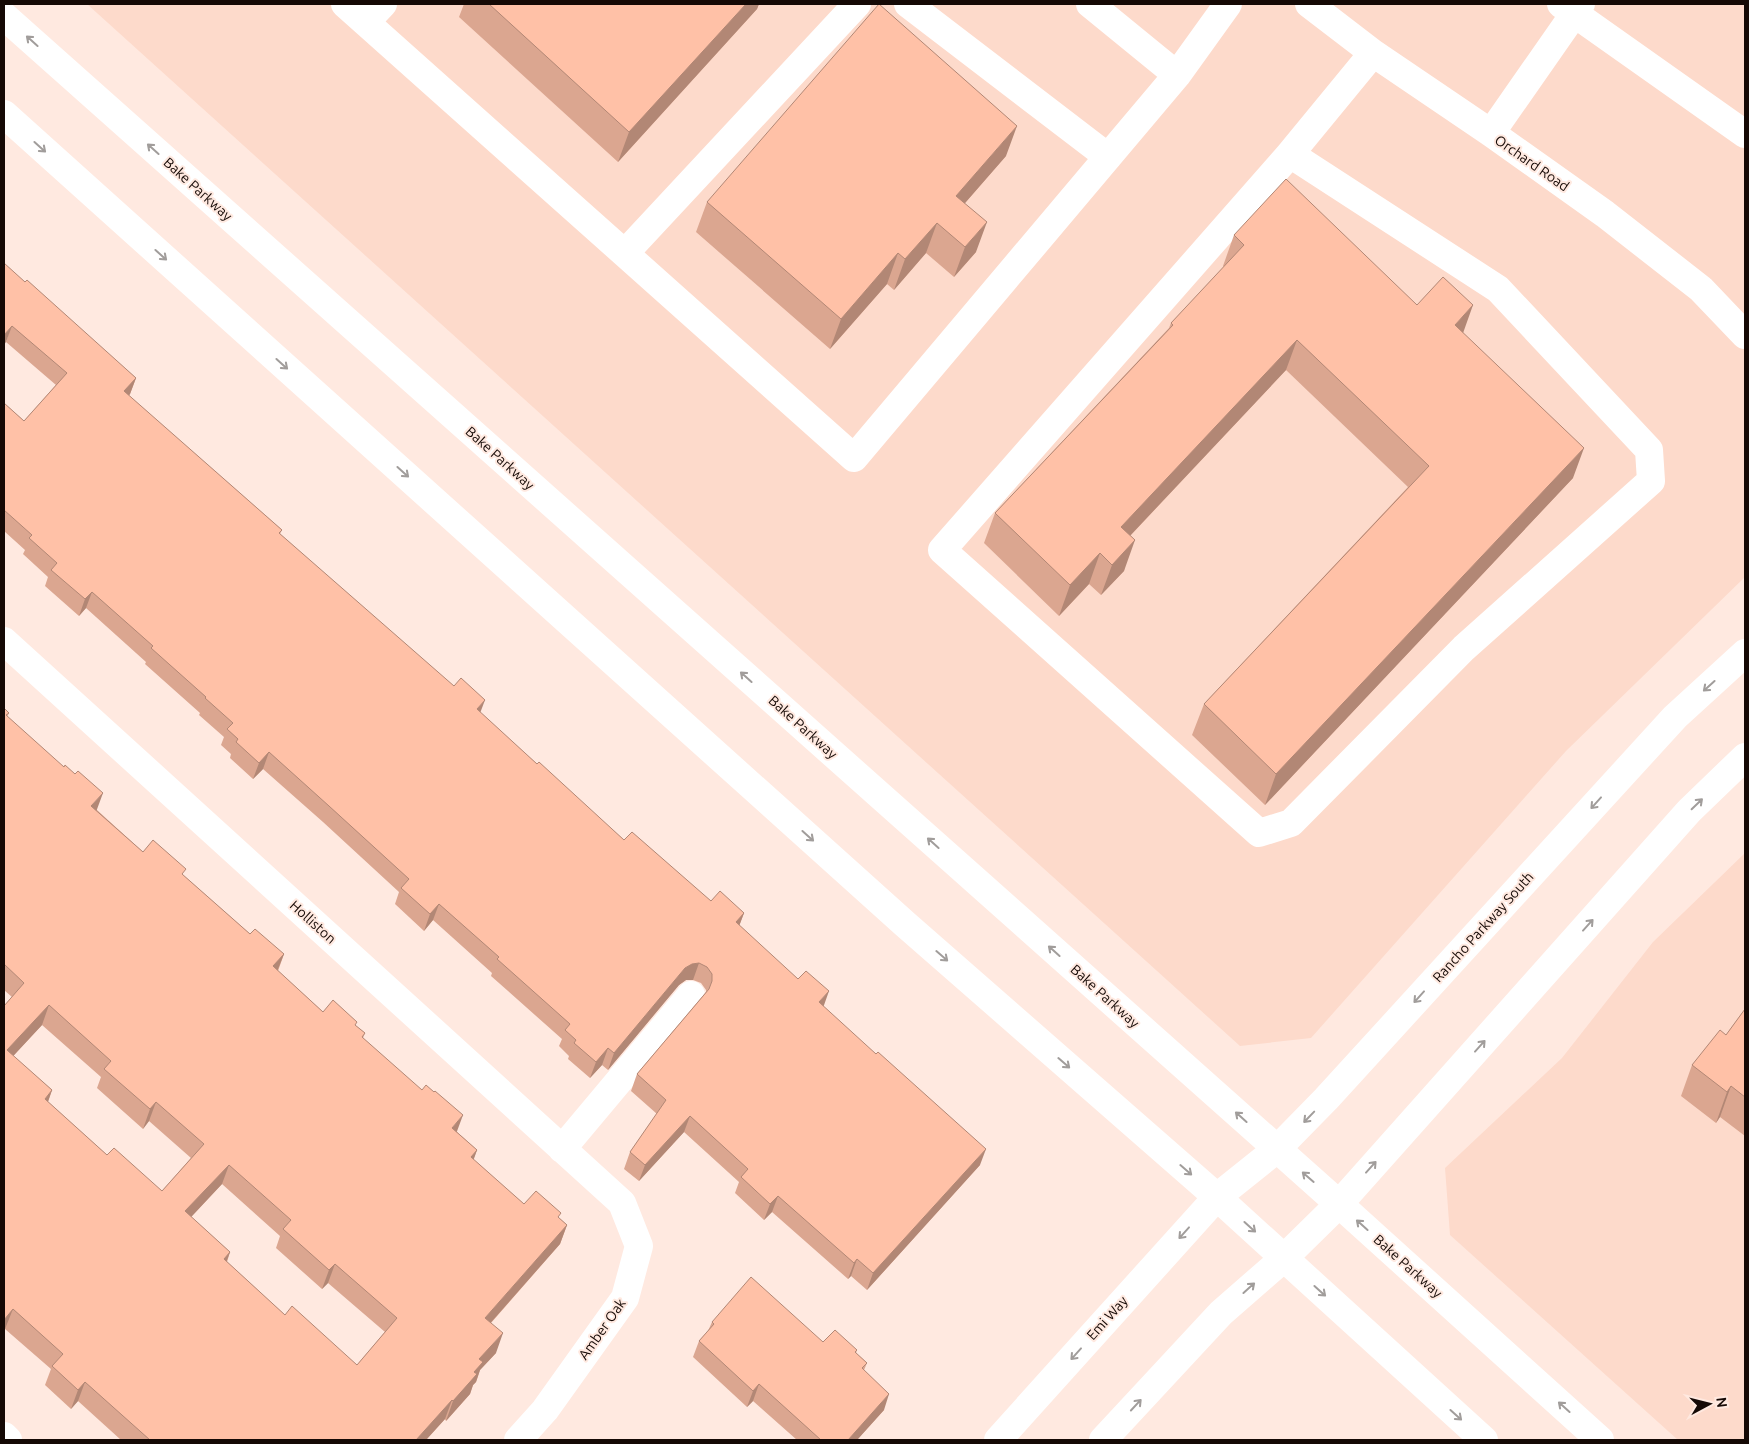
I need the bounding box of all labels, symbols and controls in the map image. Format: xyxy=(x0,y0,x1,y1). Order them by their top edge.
one-way arrow xyxy=(26,36,39,47)
street label: Orchard Road xyxy=(1492,132,1572,194)
one-way arrow xyxy=(34,141,47,153)
one-way arrow xyxy=(147,143,160,155)
street label: Bake Parkway xyxy=(161,154,236,224)
one-way arrow xyxy=(154,250,167,261)
one-way arrow xyxy=(275,358,288,370)
street label: Bake Parkway xyxy=(463,423,538,493)
one-way arrow xyxy=(396,467,409,478)
one-way arrow xyxy=(740,671,753,682)
one-way arrow xyxy=(1703,680,1716,692)
street label: Bake Parkway xyxy=(766,692,841,762)
one-way arrow xyxy=(1590,796,1602,809)
one-way arrow xyxy=(1690,798,1703,810)
one-way arrow xyxy=(801,830,814,842)
one-way arrow xyxy=(926,837,939,849)
street label: Rancho Parkway South xyxy=(1429,869,1537,985)
street label: Holliston xyxy=(287,897,339,947)
one-way arrow xyxy=(1582,918,1594,931)
one-way arrow xyxy=(1048,945,1061,957)
one-way arrow xyxy=(935,950,948,961)
street label: Bake Parkway xyxy=(1068,961,1143,1031)
one-way arrow xyxy=(1413,991,1425,1004)
one-way arrow xyxy=(1474,1040,1485,1053)
one-way arrow xyxy=(1057,1057,1070,1068)
one-way arrow xyxy=(1303,1110,1315,1123)
one-way arrow xyxy=(1234,1111,1247,1123)
one-way arrow xyxy=(1366,1161,1377,1174)
one-way arrow xyxy=(1180,1165,1193,1176)
one-way arrow xyxy=(1302,1171,1315,1182)
one-way arrow xyxy=(1356,1219,1369,1231)
one-way arrow xyxy=(1244,1221,1257,1233)
one-way arrow xyxy=(1178,1226,1190,1239)
street label: Bake Parkway xyxy=(1371,1231,1446,1301)
one-way arrow xyxy=(1243,1282,1256,1294)
one-way arrow xyxy=(1313,1285,1326,1296)
street label: Emi Way xyxy=(1083,1293,1131,1343)
street label: Amber Oak xyxy=(575,1295,629,1363)
one-way arrow xyxy=(1070,1347,1081,1360)
north arrow xyxy=(1684,1379,1734,1429)
text: N xyxy=(1713,1396,1730,1409)
one-way arrow xyxy=(1130,1398,1142,1411)
one-way arrow xyxy=(1558,1402,1571,1413)
one-way arrow xyxy=(1450,1409,1463,1421)

